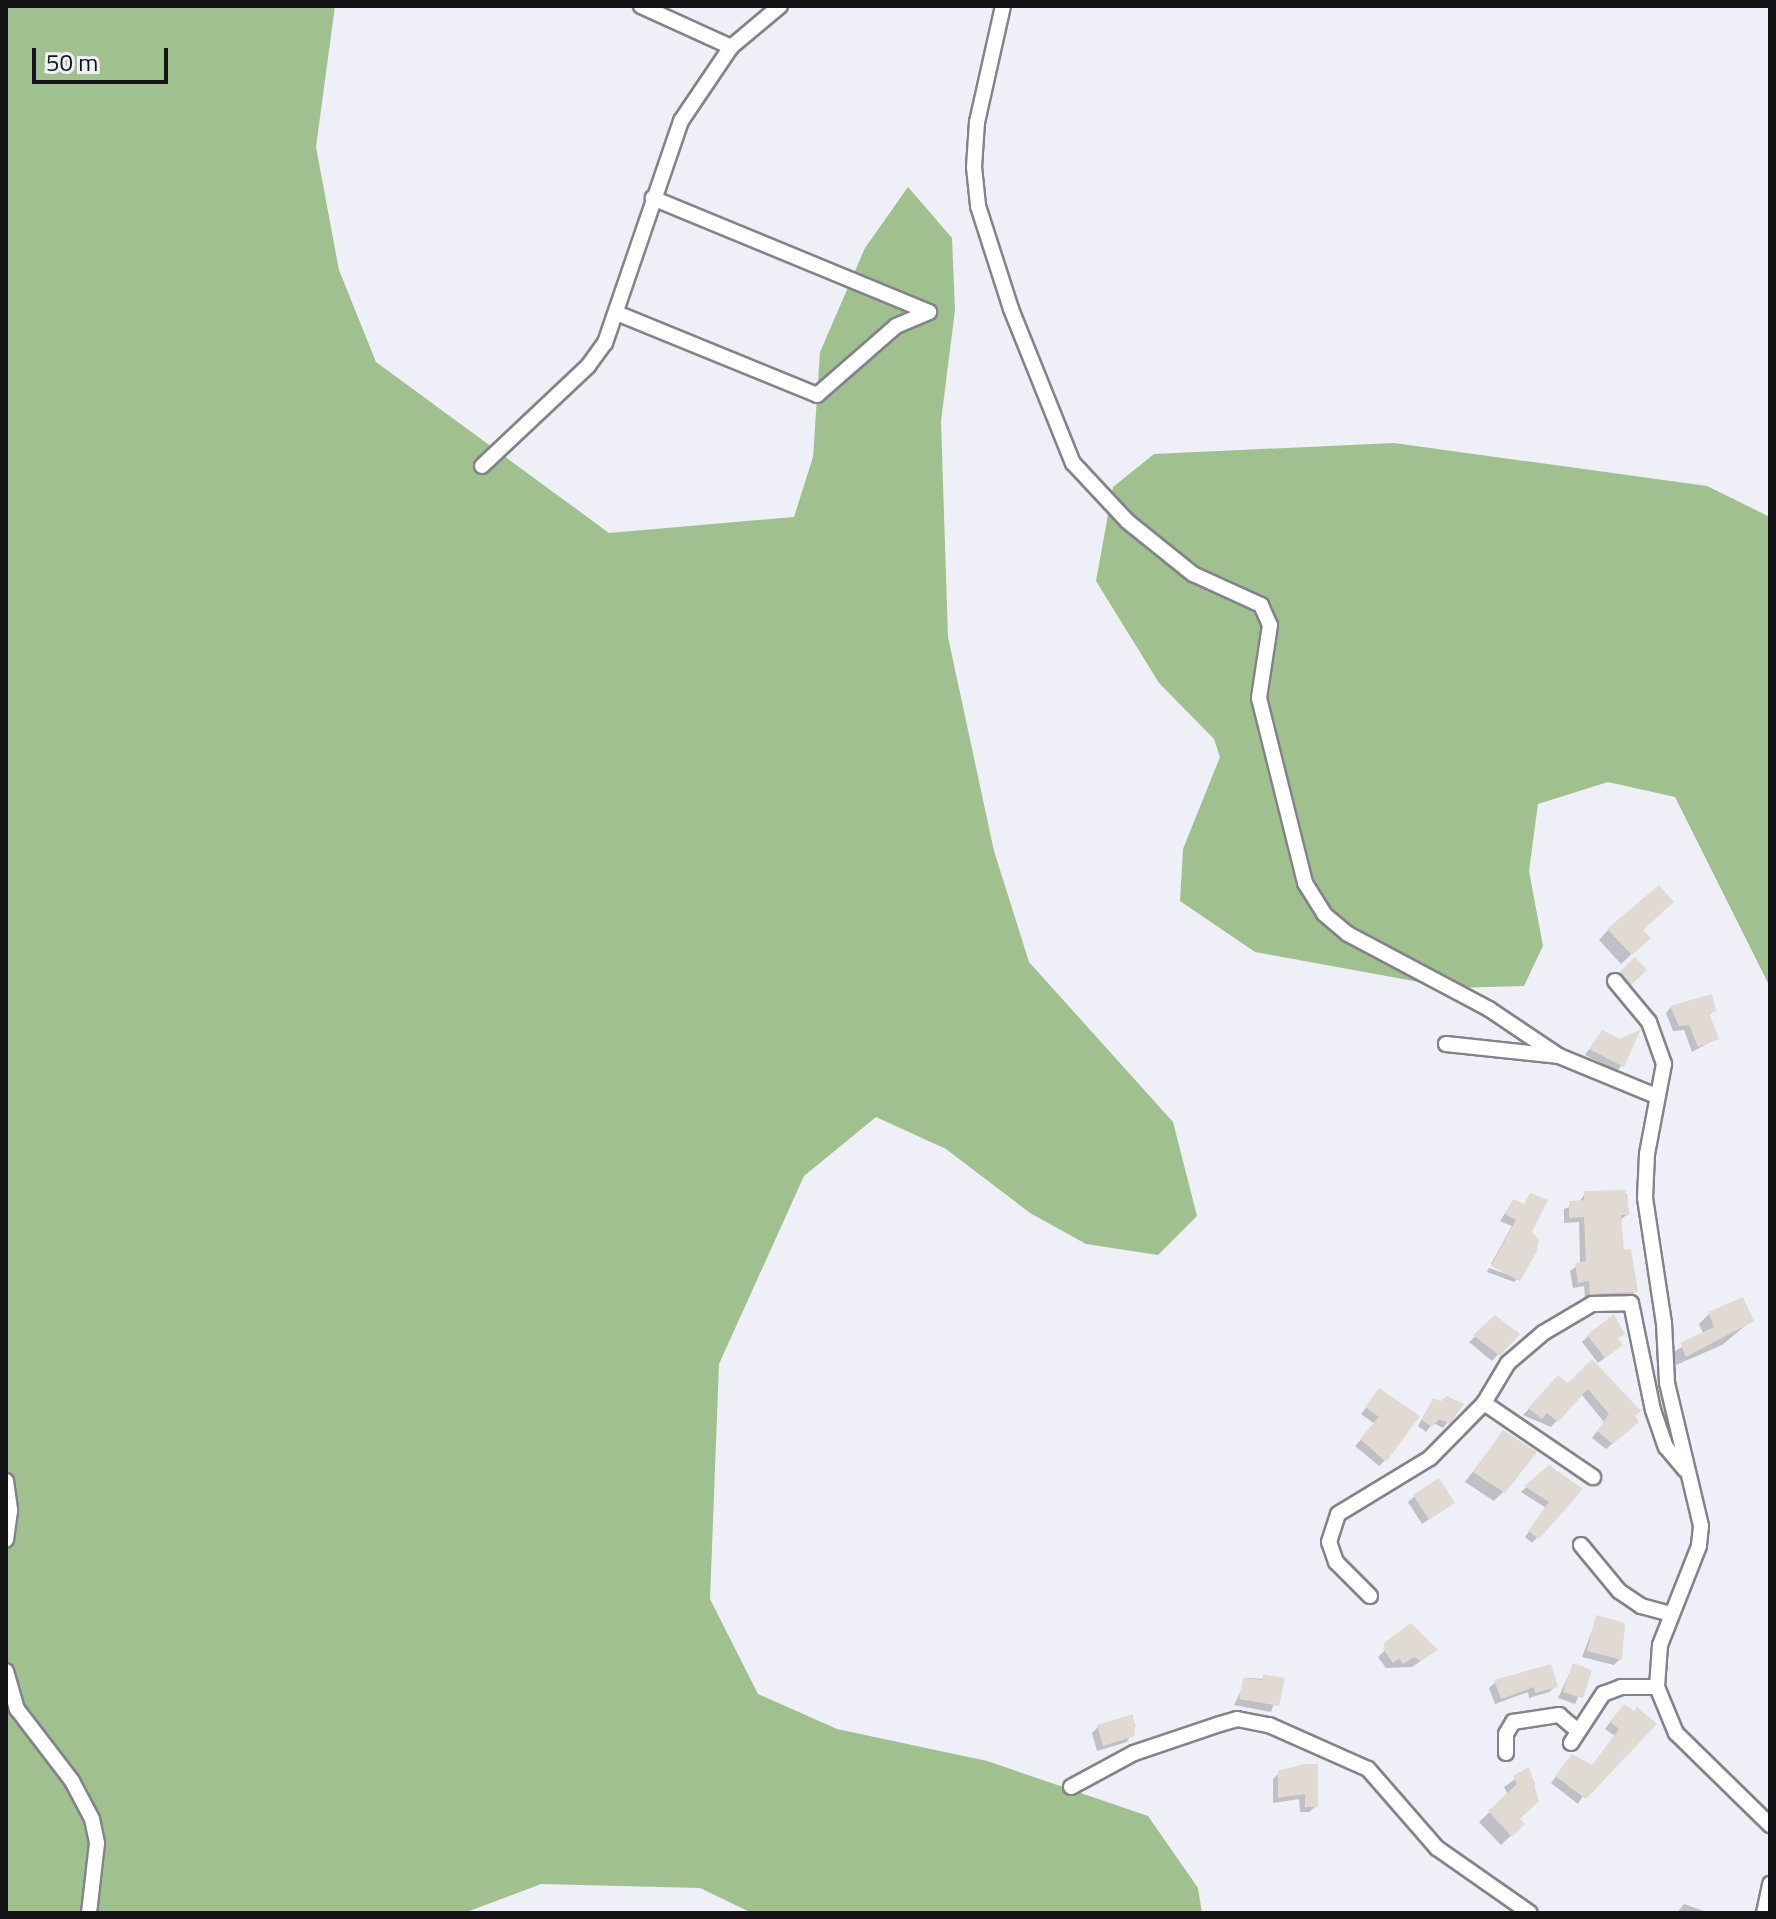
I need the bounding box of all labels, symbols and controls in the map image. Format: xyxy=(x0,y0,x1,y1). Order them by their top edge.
scale bar xyxy=(36,32,172,82)
text: 50 m xyxy=(46,44,98,80)

